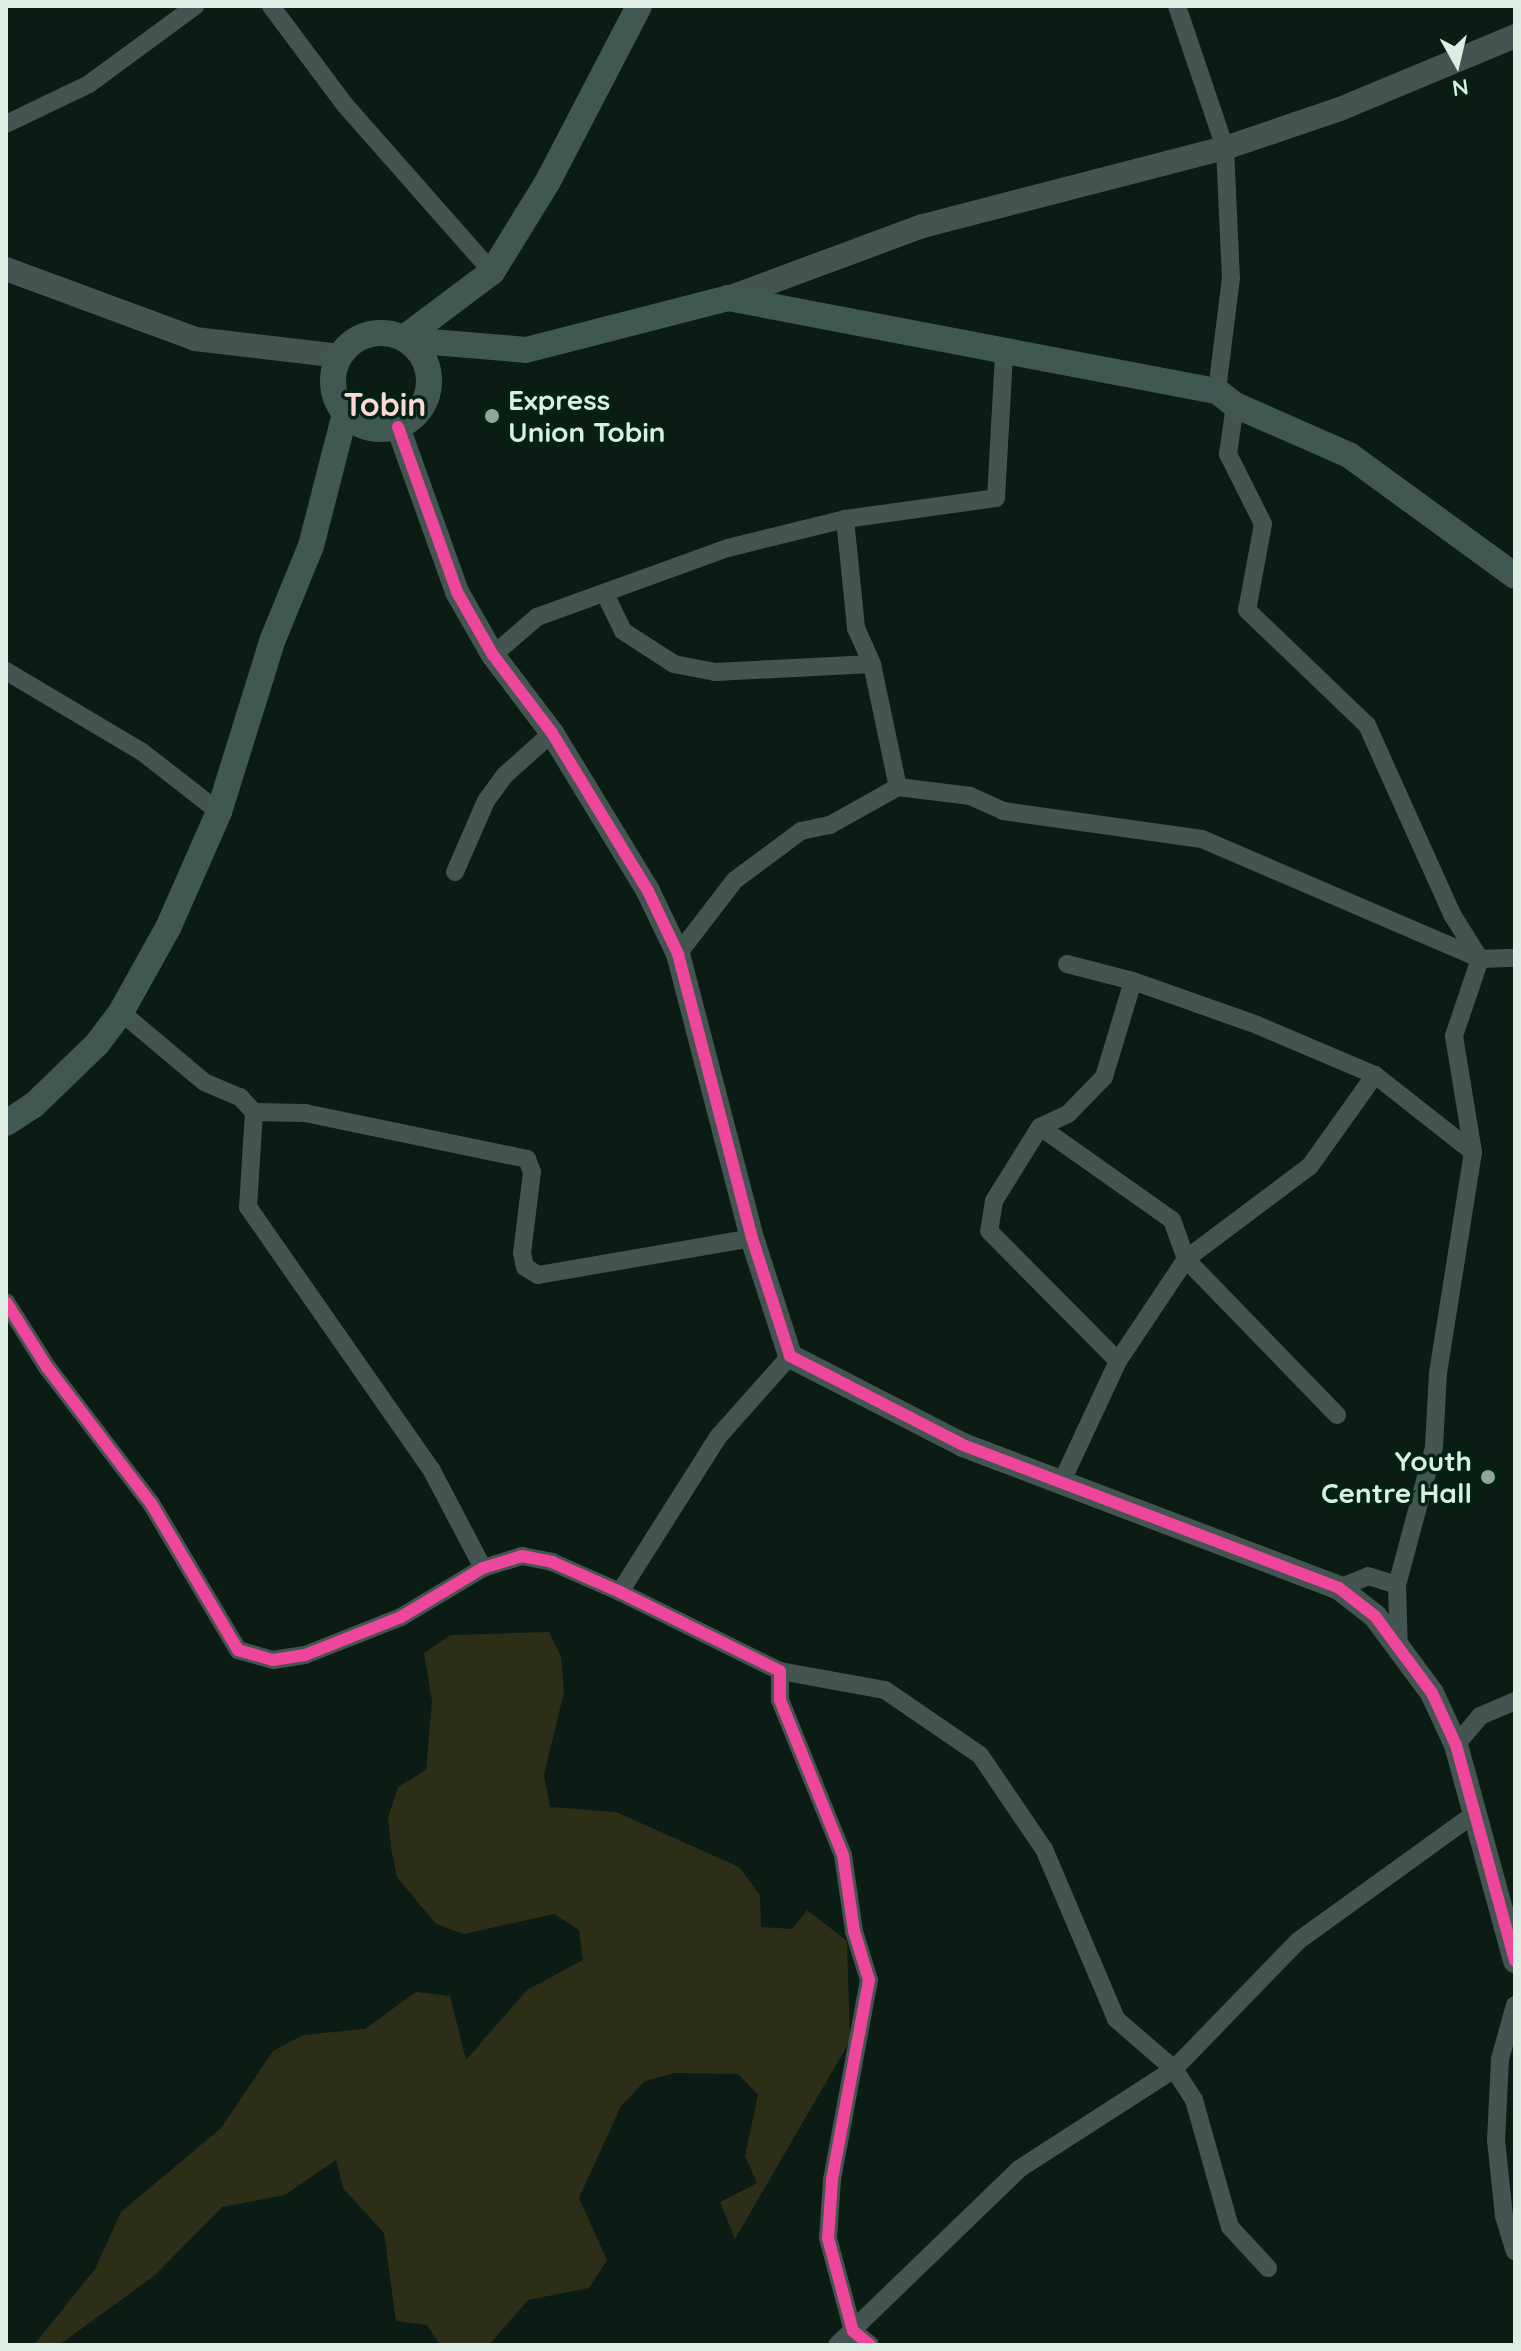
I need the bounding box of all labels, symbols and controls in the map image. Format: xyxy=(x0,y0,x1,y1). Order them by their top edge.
north arrow xyxy=(1417,24,1497,104)
text: N xyxy=(1450,73,1470,103)
place label: Express Union Tobin xyxy=(508,383,666,449)
district label: Tobin xyxy=(344,385,426,423)
marker: Express Union Tobin xyxy=(483,407,501,425)
place label: Youth Centre Hall xyxy=(1321,1444,1472,1510)
marker: Youth Centre Hall xyxy=(1479,1468,1497,1486)

